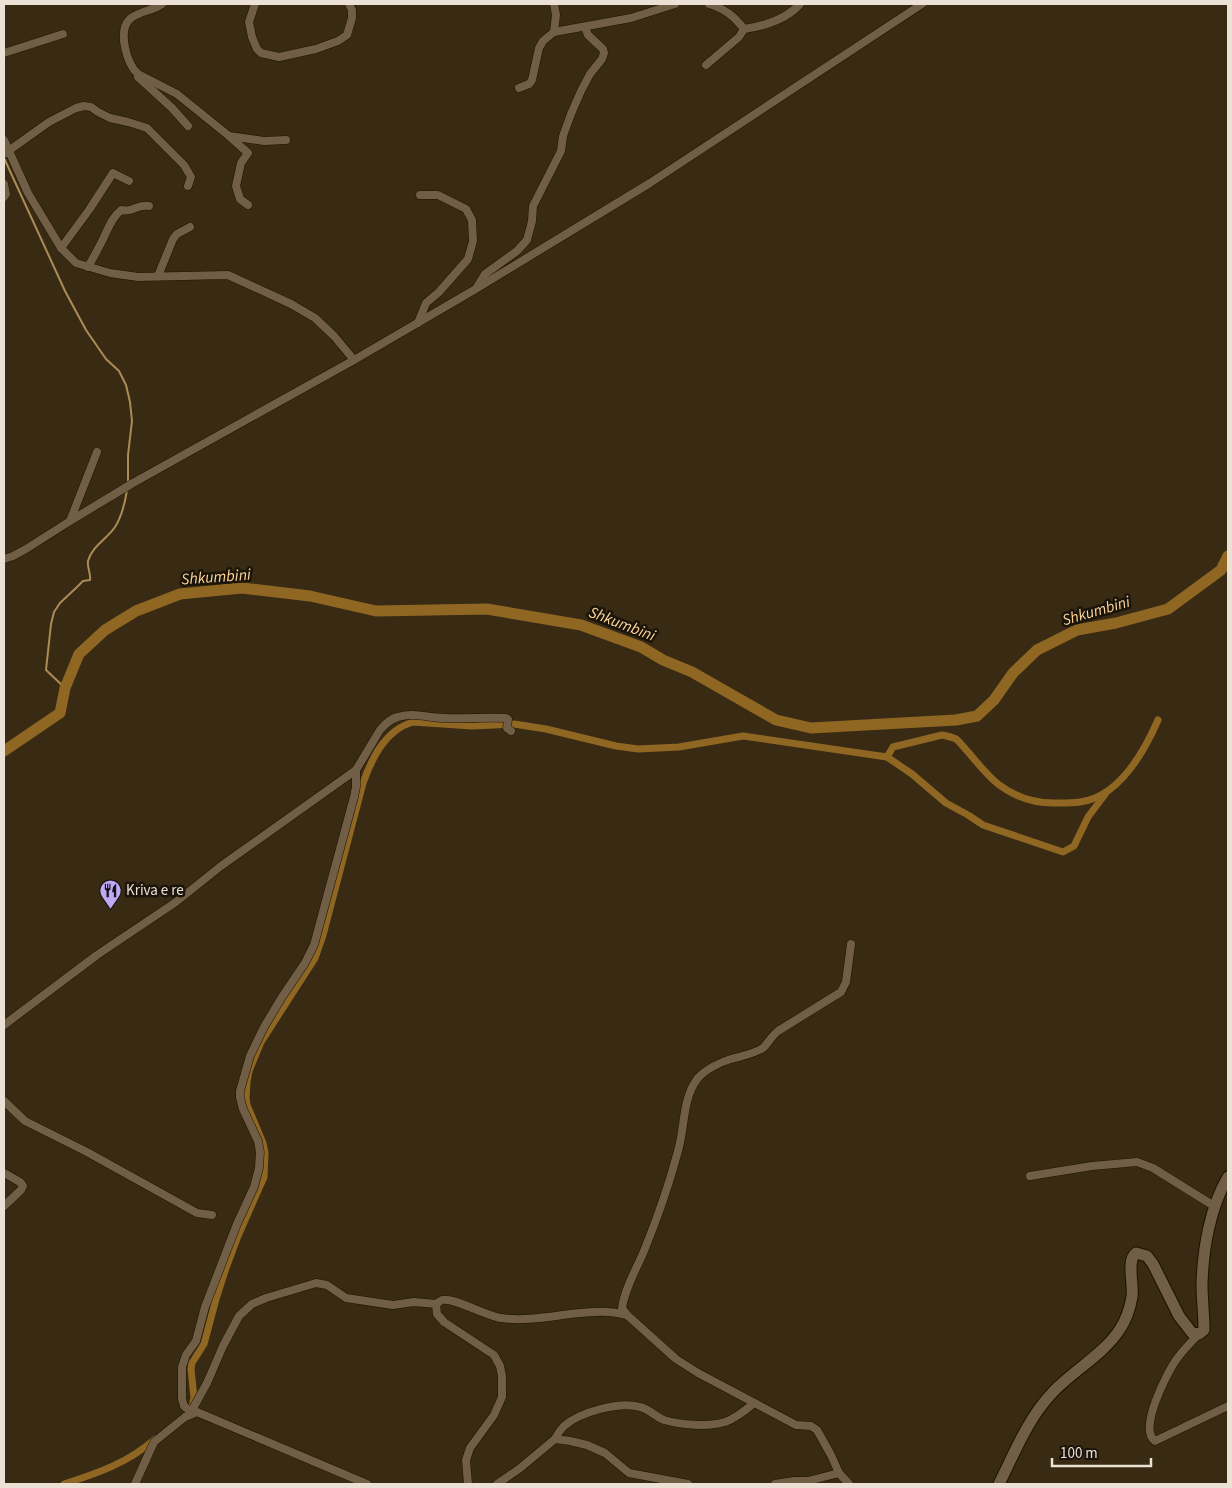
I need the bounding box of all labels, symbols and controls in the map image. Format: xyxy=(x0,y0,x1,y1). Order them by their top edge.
water label: Shkumbini xyxy=(181,564,252,590)
water label: Shkumbini xyxy=(1060,591,1133,631)
water label: Shkumbini xyxy=(586,601,659,647)
restaurant icon: Kriva e re xyxy=(98,878,122,909)
place label: Kriva e re xyxy=(126,880,184,901)
scale bar xyxy=(1052,1436,1151,1468)
text: 100 m xyxy=(1060,1443,1098,1464)

